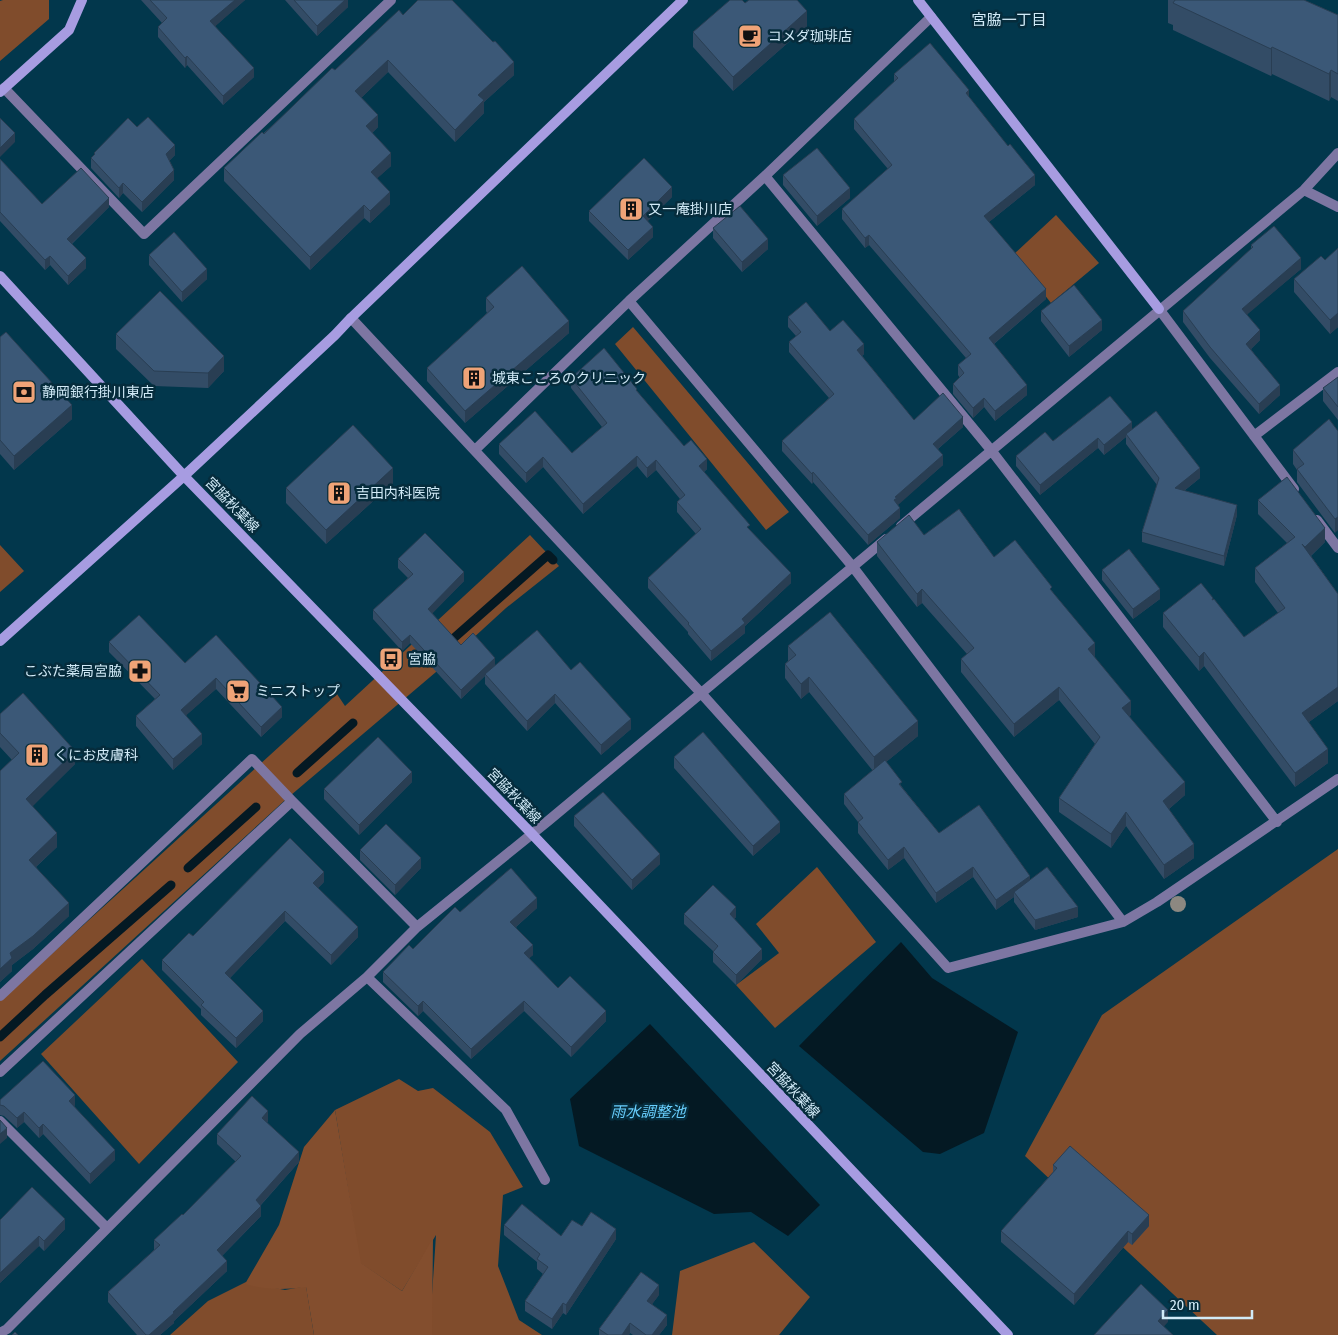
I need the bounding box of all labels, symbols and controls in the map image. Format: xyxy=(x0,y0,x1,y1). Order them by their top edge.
district label: 宮脇一丁目 xyxy=(971,11,1047,29)
cafe icon: コメダ珈琲店 xyxy=(737,23,763,49)
place label: コメダ珈琲店 xyxy=(768,28,852,45)
building icon: 又一庵掛川店 xyxy=(618,196,644,222)
place label: 又一庵掛川店 xyxy=(648,201,732,218)
building icon: 城東こころのクリニック xyxy=(461,365,487,391)
place label: 城東こころのクリニック xyxy=(492,370,646,387)
bank icon: 静岡銀行掛川東店 xyxy=(11,379,37,405)
place label: 静岡銀行掛川東店 xyxy=(42,384,154,401)
street label: 宮脇秋葉線 xyxy=(202,474,262,536)
building icon: 吉田内科医院 xyxy=(326,480,352,506)
place label: 吉田内科医院 xyxy=(356,485,440,502)
bus stop icon: 宮脇 xyxy=(378,646,404,672)
place label: 宮脇 xyxy=(408,651,436,668)
pharmacy icon: こぶた薬局宮脇 xyxy=(127,658,153,684)
place label: こぶた薬局宮脇 xyxy=(24,663,122,680)
supermarket icon: ミニストップ xyxy=(225,678,251,704)
place label: ミニストップ xyxy=(256,683,340,700)
building icon: くにお皮膚科 xyxy=(24,742,50,768)
place label: くにお皮膚科 xyxy=(54,747,138,764)
street label: 宮脇秋葉線 xyxy=(484,765,544,827)
street label: 宮脇秋葉線 xyxy=(763,1059,823,1121)
water label: 雨水調整池 xyxy=(610,1103,687,1121)
scale bar xyxy=(1163,1288,1252,1320)
text: 20 m xyxy=(1170,1296,1200,1314)

